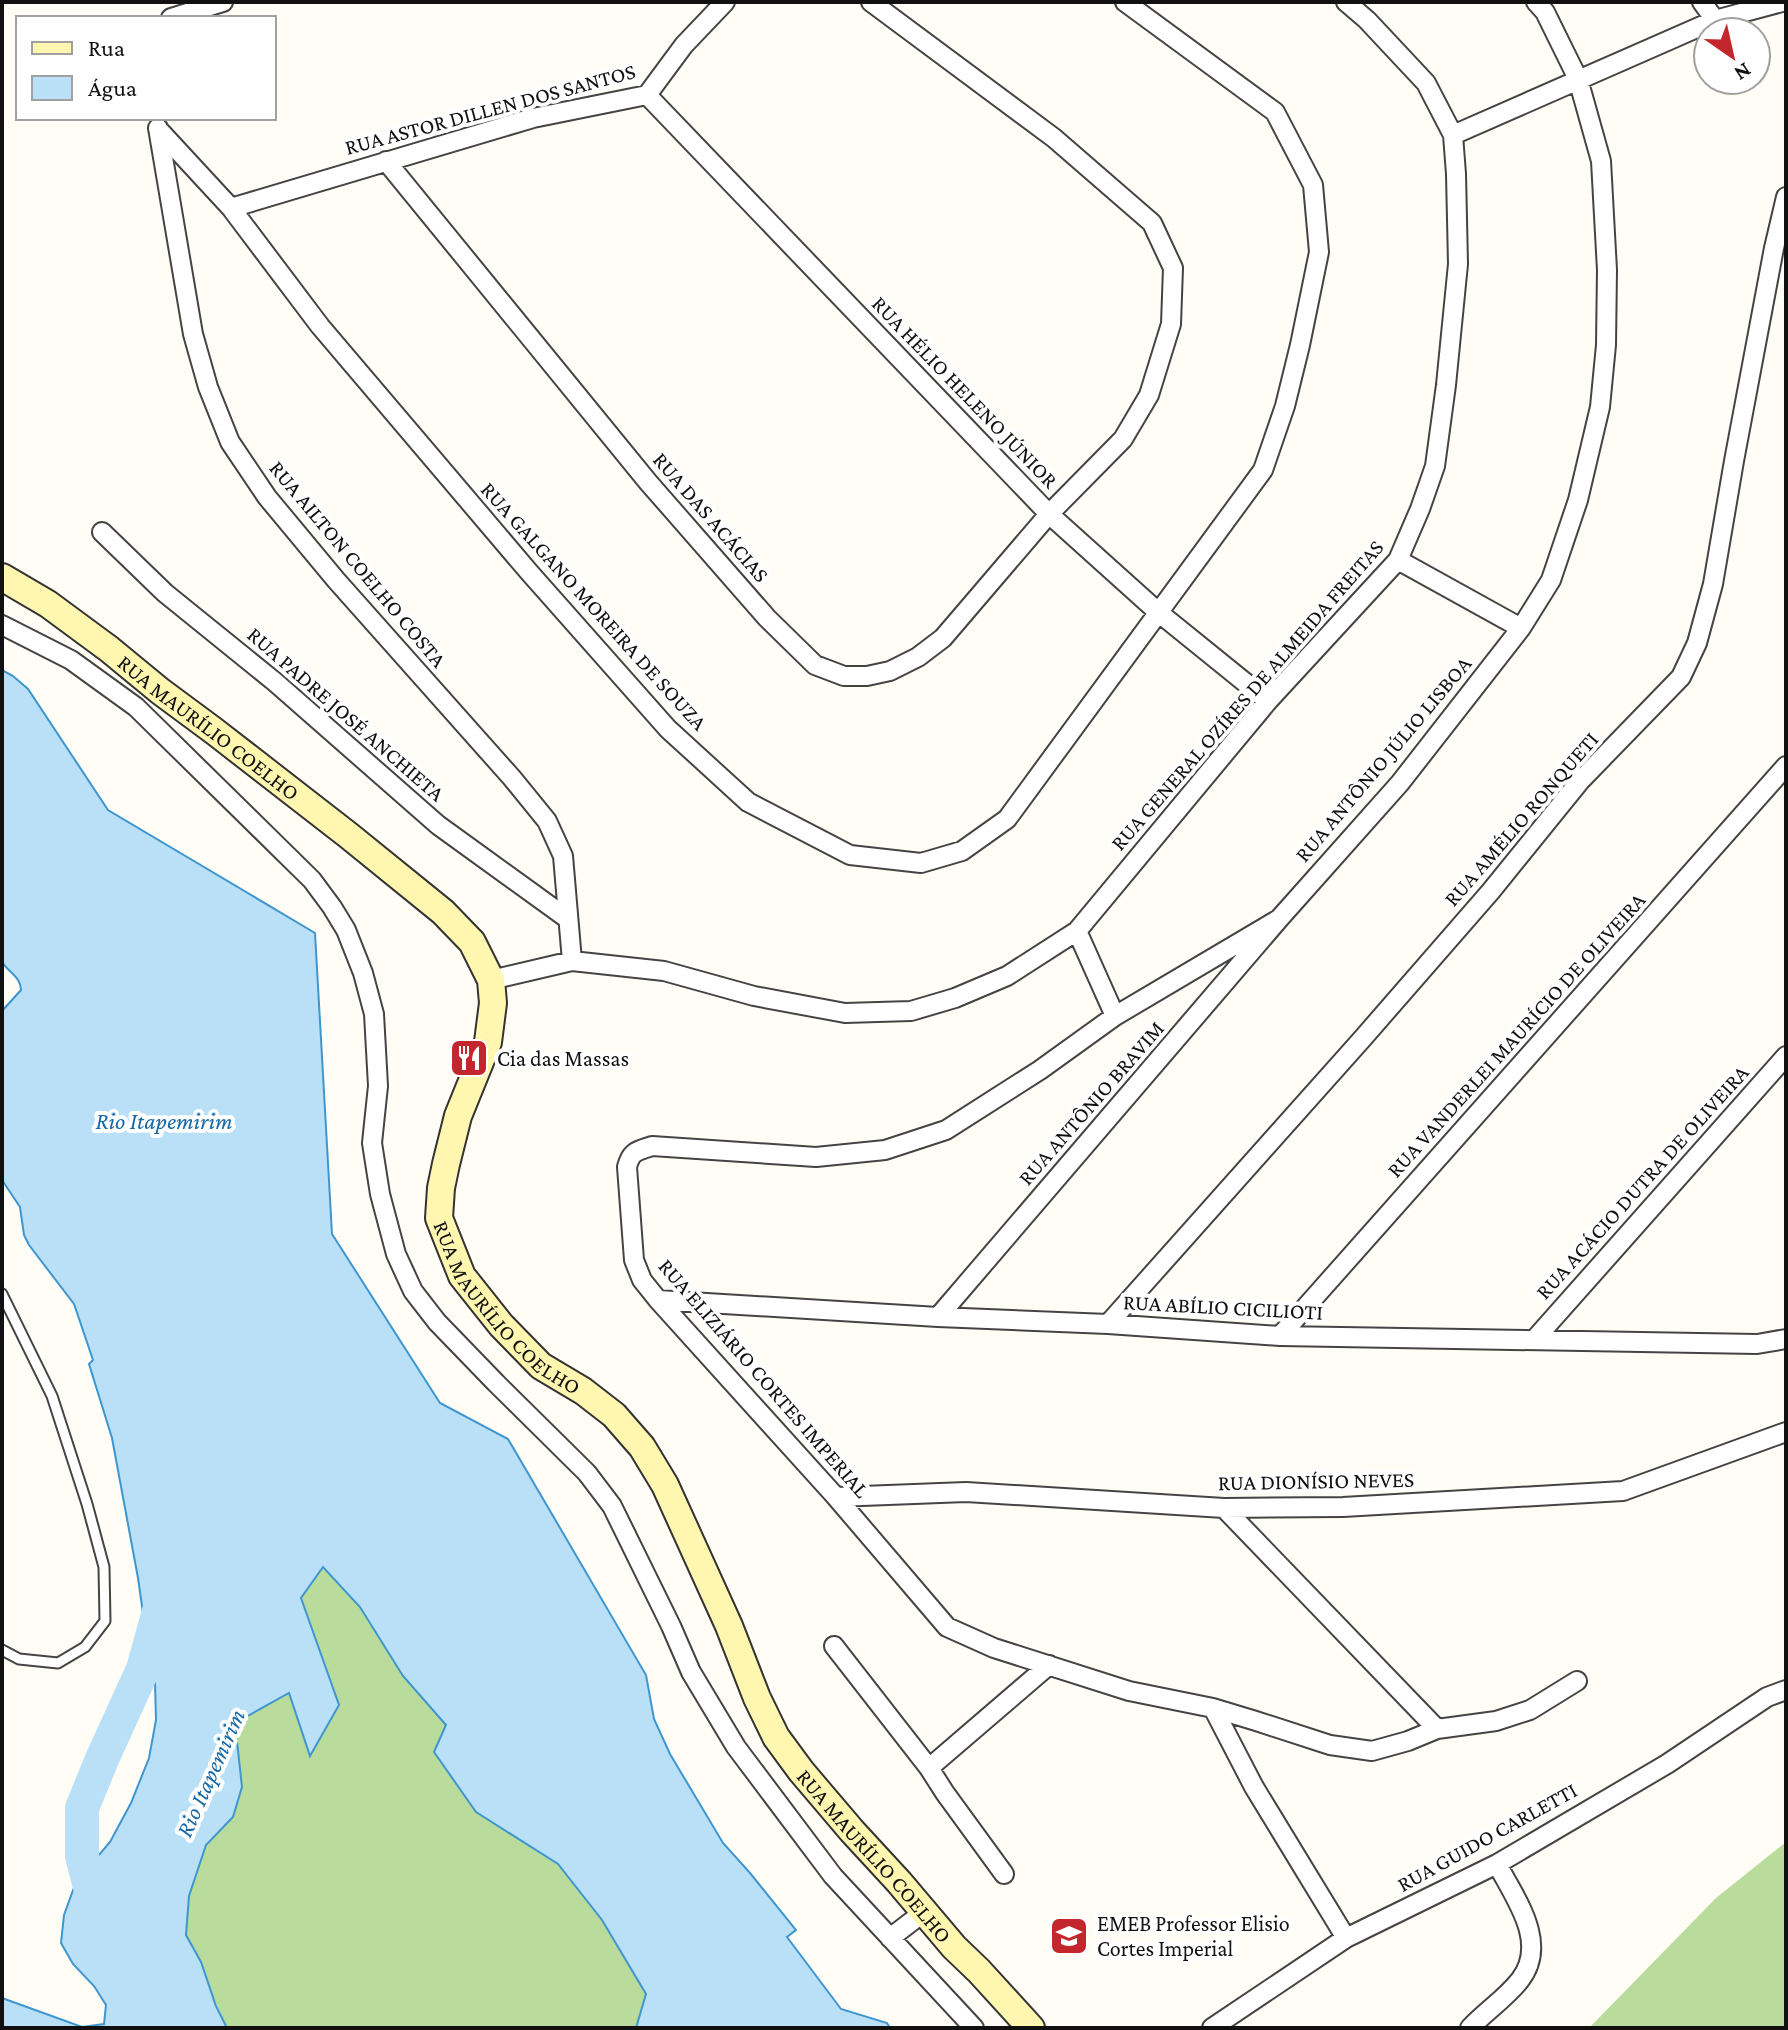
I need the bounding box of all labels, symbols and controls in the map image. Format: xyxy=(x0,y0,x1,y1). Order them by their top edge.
legend xyxy=(16,16,276,120)
north arrow xyxy=(1692,16,1772,96)
text: Rua xyxy=(88,34,125,61)
street label: RUA ASTOR DILLEN DOS SANTOS xyxy=(342,58,638,160)
text: N xyxy=(1730,58,1756,87)
text: Água xyxy=(88,74,137,101)
street label: RUA HÉLIO HELENO JÚNIOR xyxy=(867,291,1064,494)
street label: RUA DAS ACÁCIAS xyxy=(648,447,774,587)
street label: RUA AILTON COELHO COSTA xyxy=(264,456,452,673)
street label: RUA GALGANO MOREIRA DE SOUZA xyxy=(476,477,712,736)
street label: RUA GENERAL OZÍRES DE ALMEIDA FREITAS xyxy=(1105,535,1389,855)
street label: RUA PADRE JOSÉ ANCHIETA xyxy=(242,622,450,807)
street label: RUA MAURÍLIO COELHO xyxy=(113,649,304,805)
street label: RUA ANTÔNIO JÚLIO LISBOA xyxy=(1290,651,1477,867)
street label: RUA AMÉLIO RONQUETI xyxy=(1439,727,1603,911)
street label: RUA VANDERLEI MAURÍCIO DE OLIVEIRA xyxy=(1382,887,1651,1182)
street label: RUA ANTÔNIO BRAVIM xyxy=(1013,1016,1169,1190)
restaurant icon: Cia das Massas xyxy=(448,1037,490,1079)
place label: Cia das Massas xyxy=(497,1046,629,1071)
street label: RUA ACÁCIO DUTRA DE OLIVEIRA xyxy=(1530,1060,1754,1304)
water label: Rio Itapemirim xyxy=(95,1107,233,1134)
street label: RUA MAURÍLIO COELHO xyxy=(429,1217,585,1399)
street label: RUA ELIZIÁRIO CORTES IMPERIAL xyxy=(653,1254,875,1503)
street label: RUA ABÍLIO CICILIOTI xyxy=(1122,1289,1324,1325)
street label: RUA DIONÍSIO NEVES xyxy=(1218,1467,1414,1495)
water label: Rio Itapemirim xyxy=(170,1705,250,1841)
street label: RUA MAURÍLIO COELHO xyxy=(792,1764,957,1948)
street label: RUA GUIDO CARLETTI xyxy=(1393,1777,1581,1897)
place label: EMEB Professor Elisio Cortes Imperial xyxy=(1097,1911,1290,1961)
school or university icon: EMEB Professor Elisio Cortes Imperial xyxy=(1048,1915,1090,1957)

